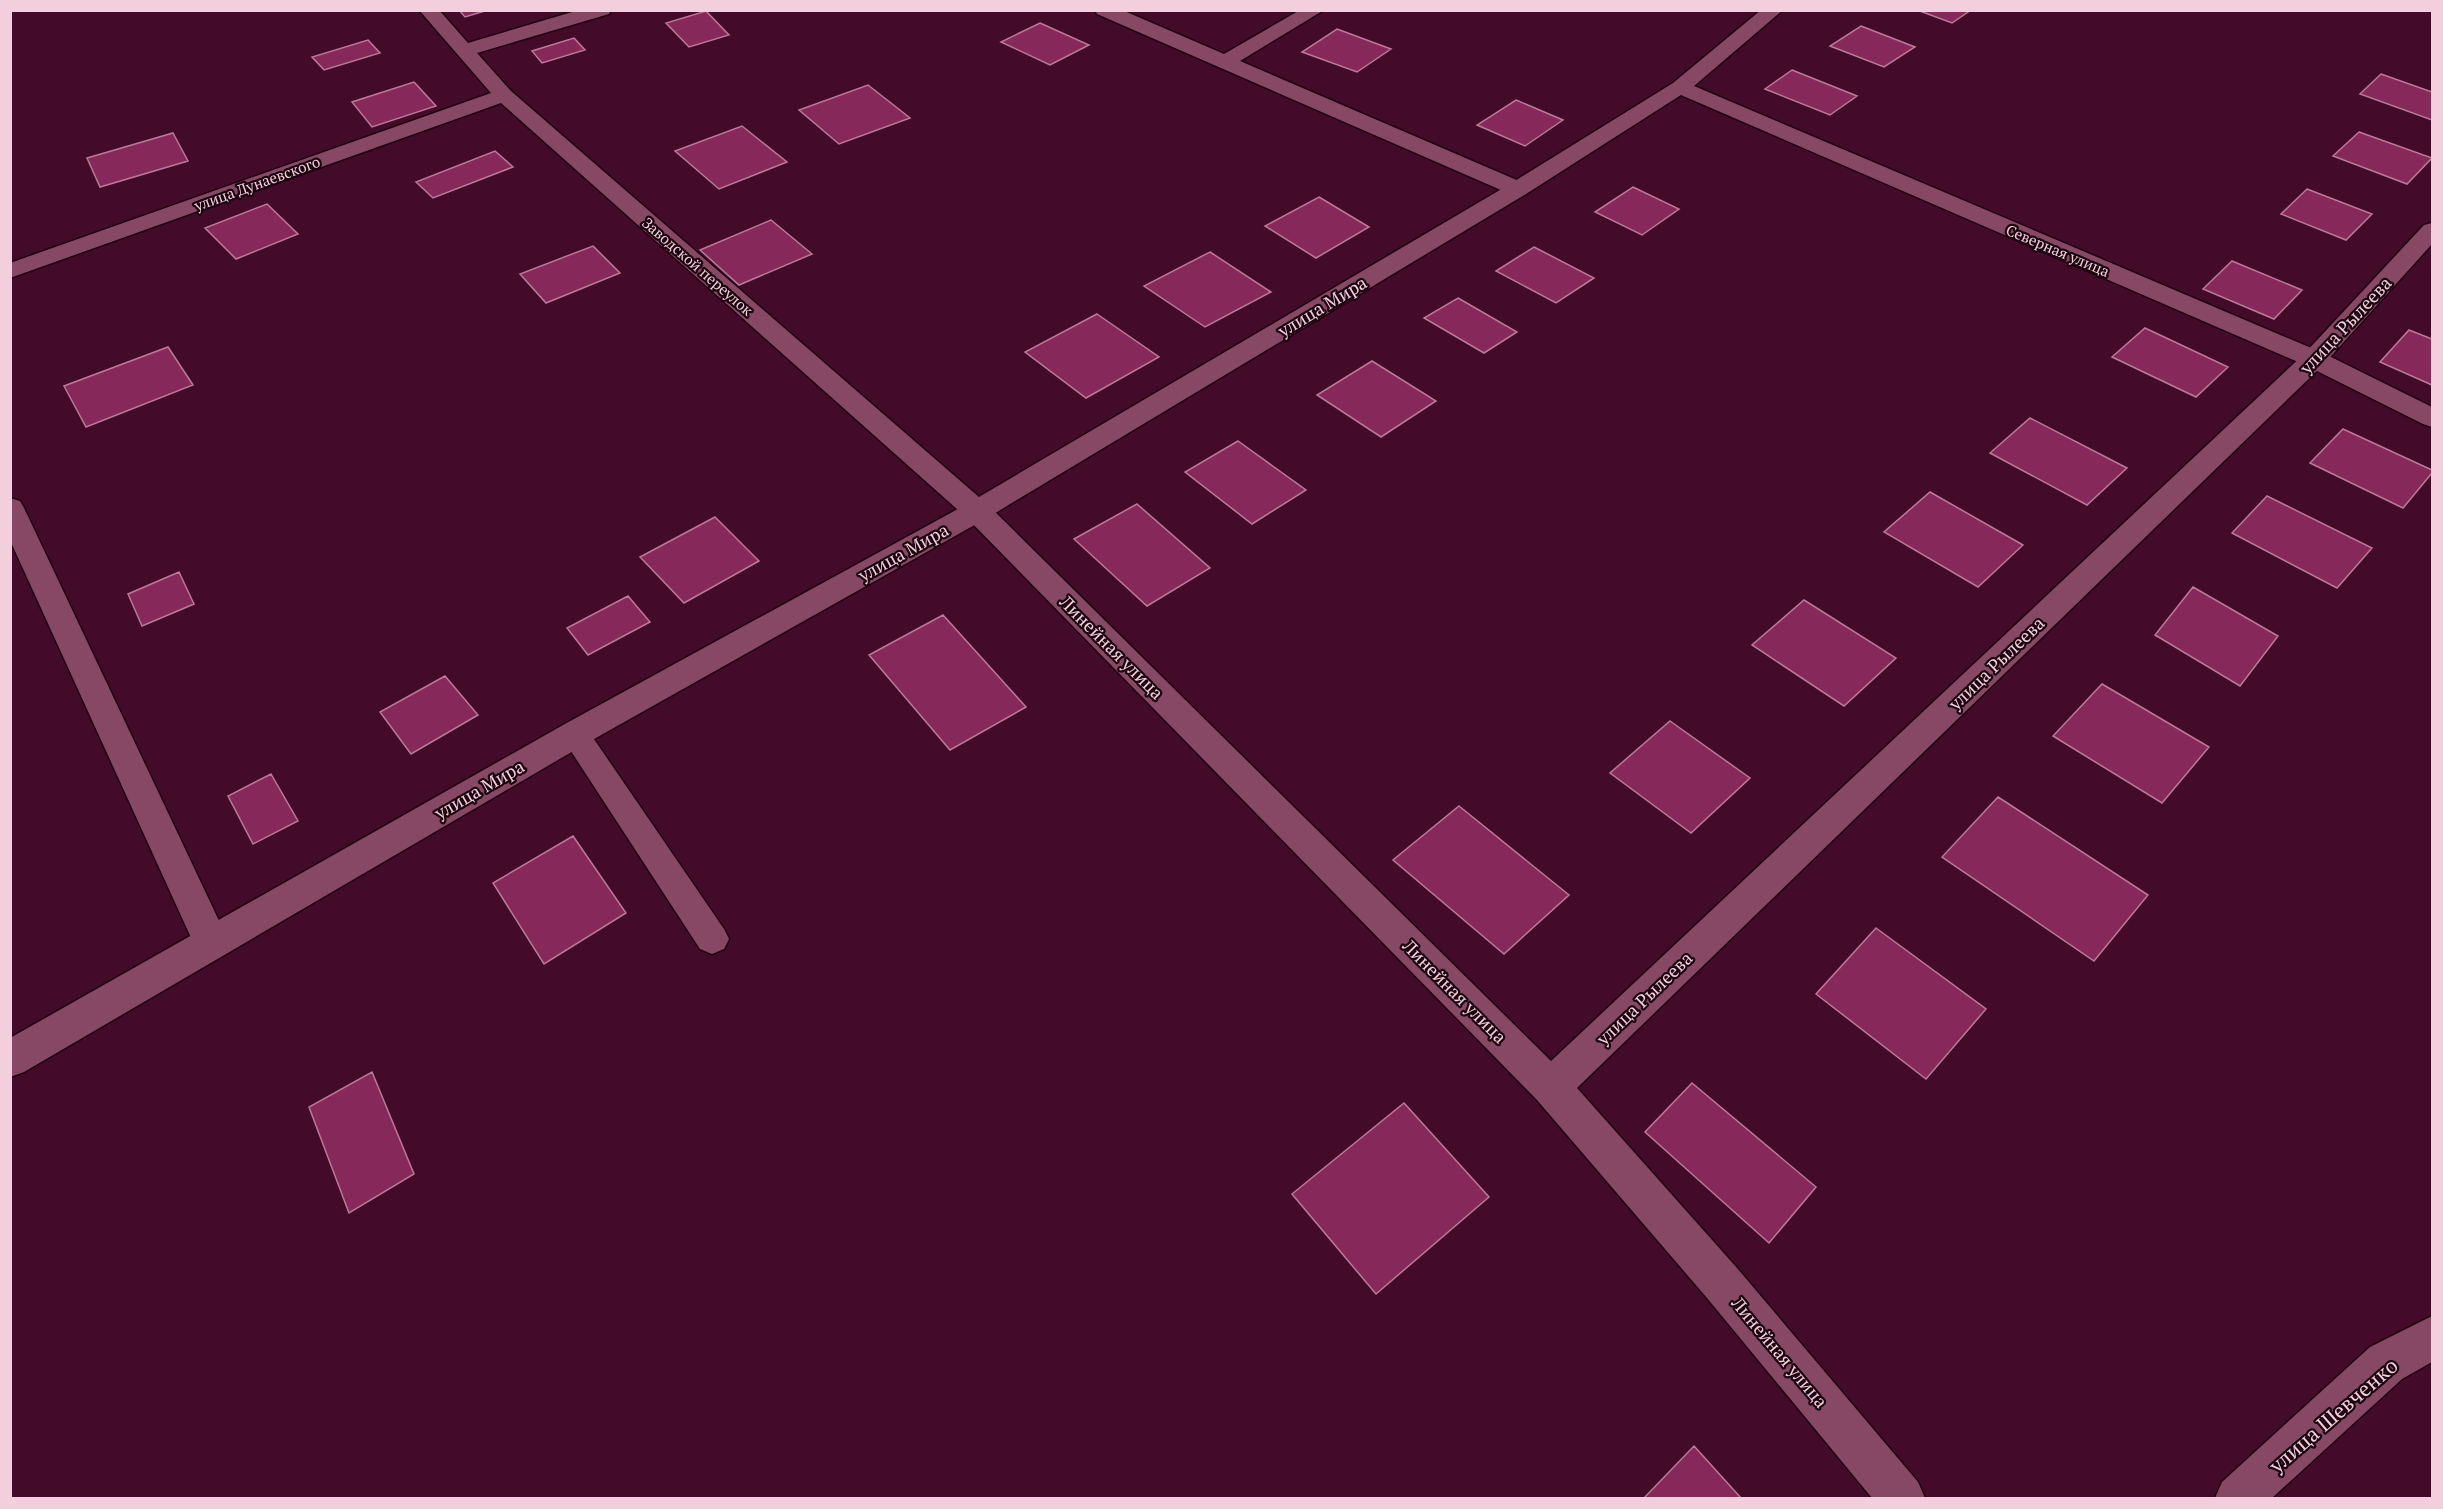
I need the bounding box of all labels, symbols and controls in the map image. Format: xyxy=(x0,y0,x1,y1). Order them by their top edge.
street label: улица Дунаевского xyxy=(190,151,323,215)
street label: Заводской переулок xyxy=(638,212,758,320)
street label: Северная улица xyxy=(2003,219,2113,281)
street label: улица Мира xyxy=(1272,270,1371,343)
street label: улица Рылеева xyxy=(2293,271,2396,379)
street label: улица Мира xyxy=(853,517,953,587)
street label: Линейная улица xyxy=(1054,589,1169,704)
street label: улица Рылеева xyxy=(1942,611,2049,716)
street label: улица Мира xyxy=(429,754,528,825)
street label: Линейная улица xyxy=(1397,933,1512,1048)
street label: улица Рылеева xyxy=(1590,946,1697,1051)
street label: Линейная улица xyxy=(1726,1291,1833,1412)
street label: улица Шевченко xyxy=(2262,1351,2403,1479)

